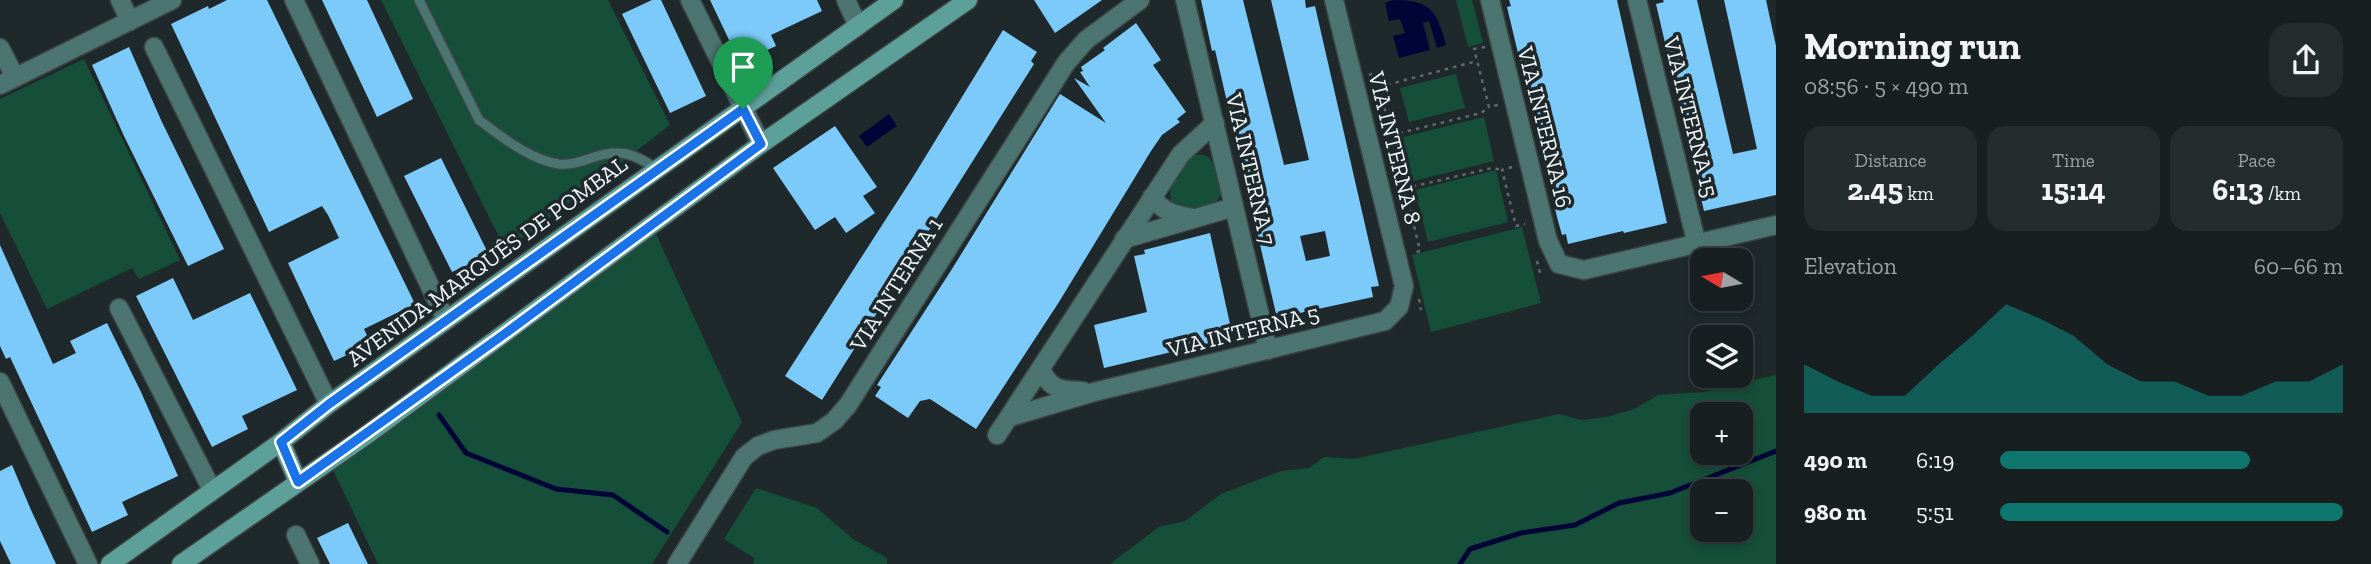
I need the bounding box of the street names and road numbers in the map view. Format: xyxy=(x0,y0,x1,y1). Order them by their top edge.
street label: VIA INTERNA 15 xyxy=(1657,33,1724,200)
street label: VIA INTERNA 16 xyxy=(1511,43,1579,210)
street label: VIA INTERNA 8 xyxy=(1362,68,1427,227)
street label: VIA INTERNA 7 xyxy=(1220,89,1282,248)
street label: AVENIDA MARQUÊS DE POMBAL xyxy=(341,149,633,372)
street label: VIA INTERNA 1 xyxy=(843,212,948,357)
street label: VIA INTERNA 5 xyxy=(1163,299,1322,364)

